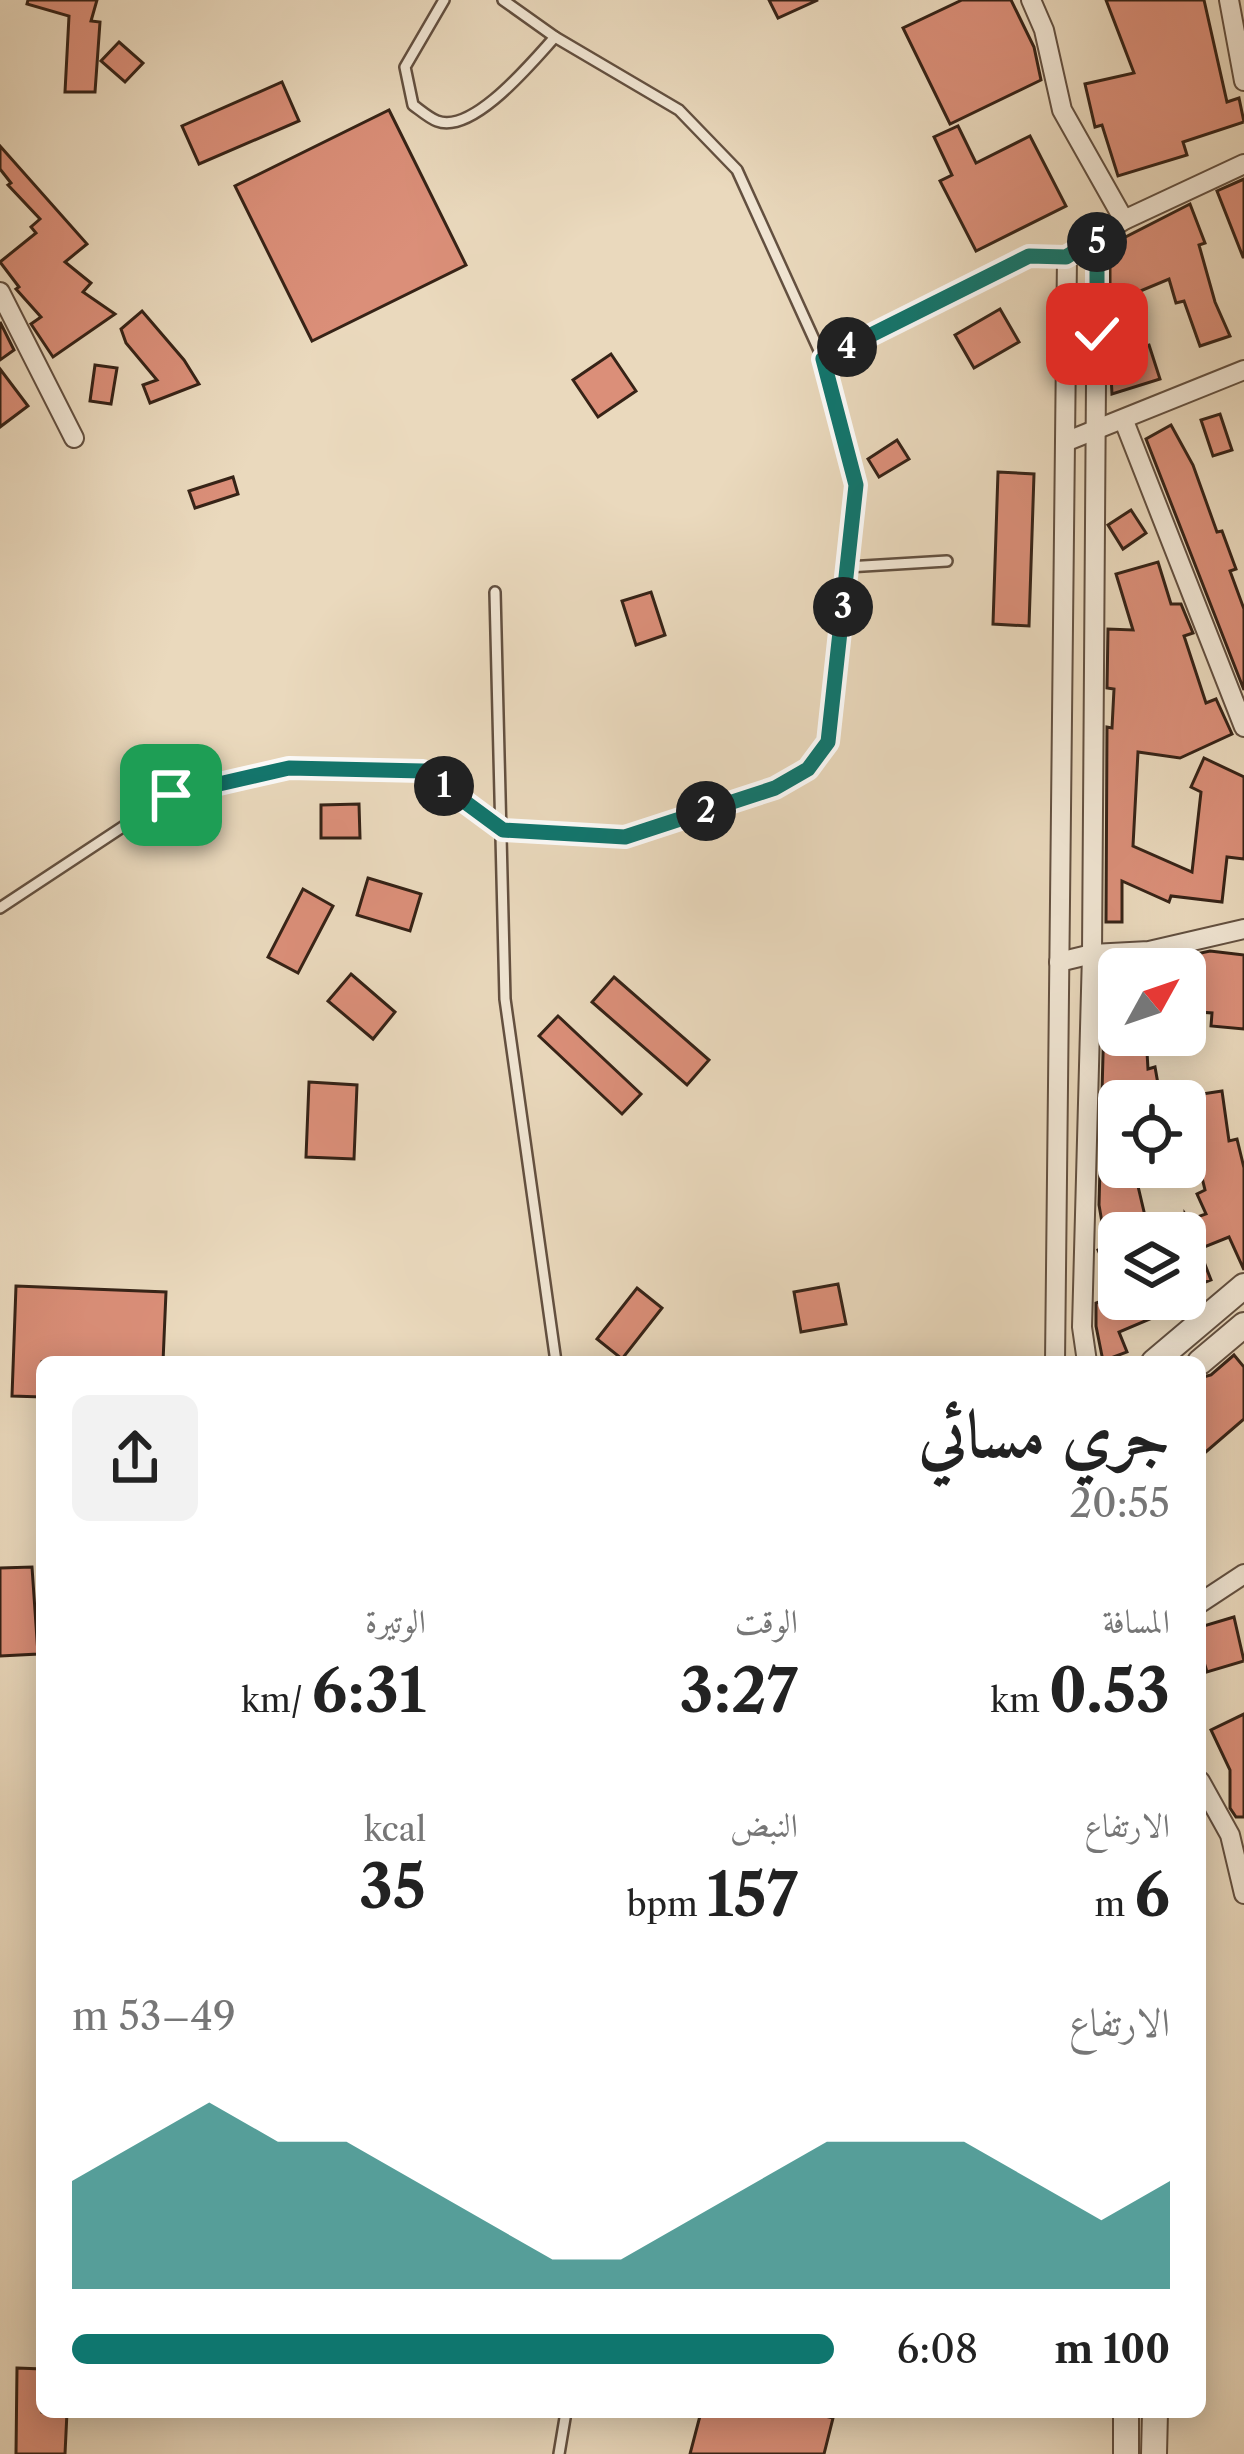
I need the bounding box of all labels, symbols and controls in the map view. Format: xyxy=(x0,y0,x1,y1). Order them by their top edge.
pin: 5 xyxy=(1067,212,1127,272)
text: 5 xyxy=(1088,221,1106,262)
pin xyxy=(1046,283,1148,385)
icon: check xyxy=(1064,301,1130,367)
pin: 4 xyxy=(817,317,877,377)
text: 4 xyxy=(837,326,857,367)
pin: 3 xyxy=(813,577,873,637)
text: 3 xyxy=(834,586,852,627)
pin xyxy=(120,744,222,846)
pin: 1 xyxy=(414,756,474,816)
icon: arrive xyxy=(138,762,204,828)
text: 1 xyxy=(437,765,451,806)
pin: 2 xyxy=(676,781,736,841)
text: 2 xyxy=(696,790,716,831)
north arrow xyxy=(1098,948,1206,1056)
map controls xyxy=(1098,948,1206,1320)
button: locate xyxy=(1098,1080,1206,1188)
button: layers xyxy=(1098,1212,1206,1320)
text: جري مسائي xyxy=(918,1393,1170,1474)
button: share xyxy=(72,1395,198,1521)
text: 20:55 xyxy=(1070,1479,1170,1527)
text: الوتيرة xyxy=(365,1601,426,1642)
text: الوقت xyxy=(735,1601,798,1642)
text: المسافة xyxy=(1103,1601,1170,1642)
text: 6:31 xyxy=(311,1654,426,1728)
text: 3:27 xyxy=(680,1654,798,1728)
text: 0.53 xyxy=(1049,1654,1170,1728)
text: /km xyxy=(241,1680,311,1721)
text: km xyxy=(990,1680,1049,1721)
text: النبض xyxy=(730,1805,798,1846)
text: الارتفاع xyxy=(1084,1805,1170,1846)
text: kcal xyxy=(364,1809,426,1850)
text: 35 xyxy=(359,1850,426,1924)
text: 157 xyxy=(707,1858,798,1932)
text: 6 xyxy=(1134,1858,1170,1932)
text: bpm xyxy=(627,1884,707,1925)
text: m xyxy=(1095,1884,1134,1925)
text: 49–53 m xyxy=(72,1992,236,2040)
text: الارتفاع xyxy=(1069,1998,1170,2046)
text: 6:08 xyxy=(896,2325,978,2373)
text: 100 m xyxy=(1054,2325,1170,2373)

